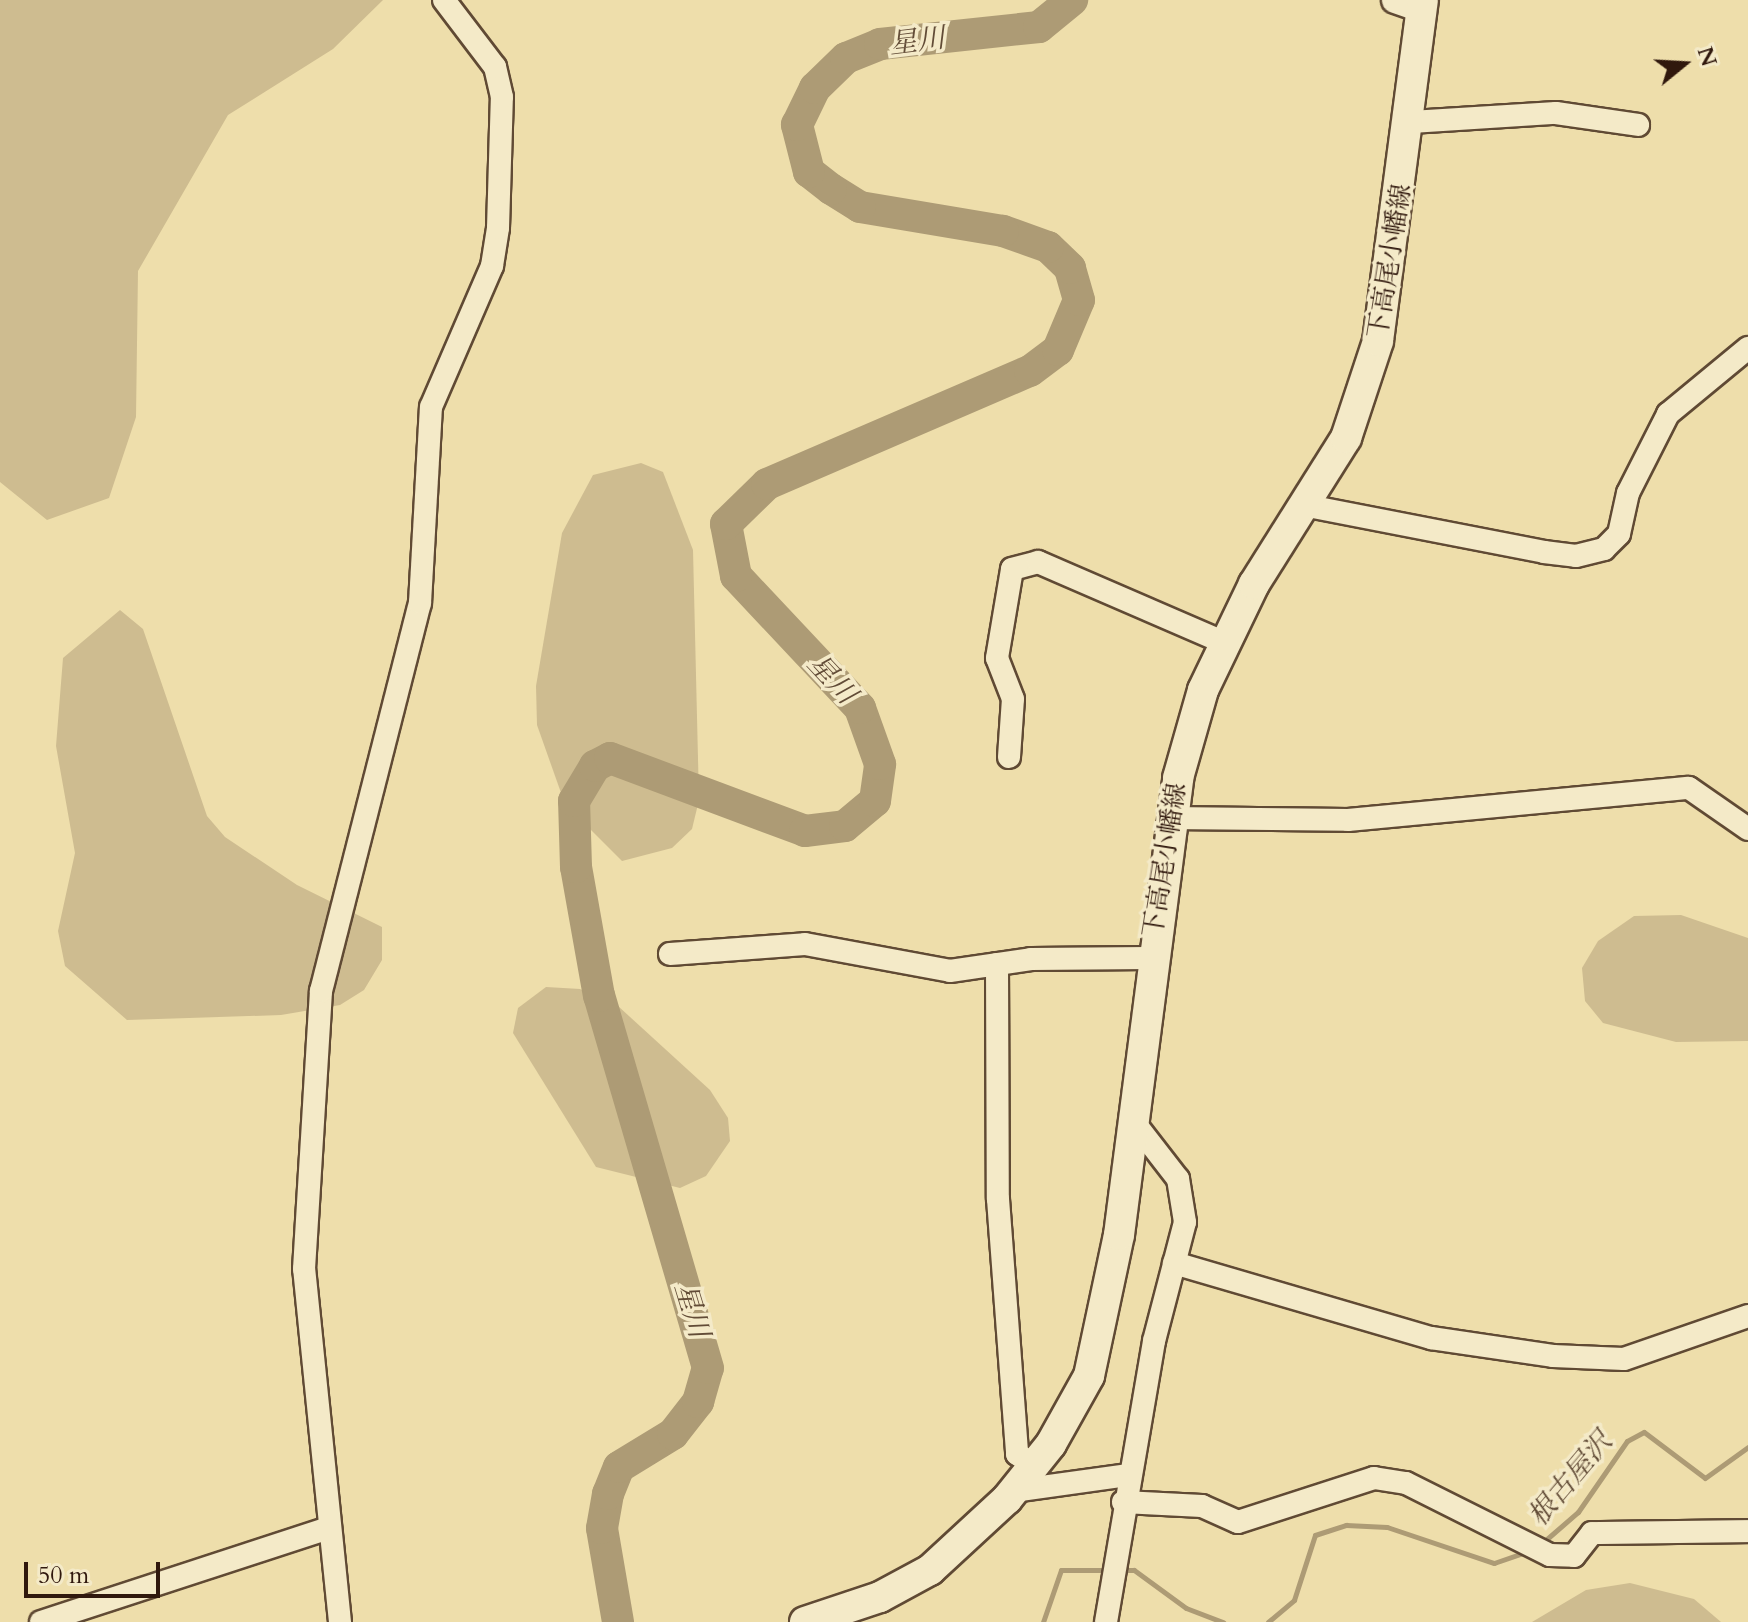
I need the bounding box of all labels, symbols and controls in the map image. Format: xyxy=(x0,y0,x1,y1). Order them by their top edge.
water label: 星川 xyxy=(887,21,947,61)
north arrow xyxy=(1644,24,1724,104)
text: N xyxy=(1690,43,1724,70)
street label: 下高尾小幡線 xyxy=(1362,182,1418,340)
water label: 星川 xyxy=(801,647,863,711)
street label: 下高尾小幡線 xyxy=(1137,781,1193,939)
water label: 星川 xyxy=(668,1278,716,1342)
water label: 根古屋沢 xyxy=(1521,1425,1619,1533)
scale bar xyxy=(28,1546,164,1596)
text: 50 m xyxy=(38,1559,89,1592)

